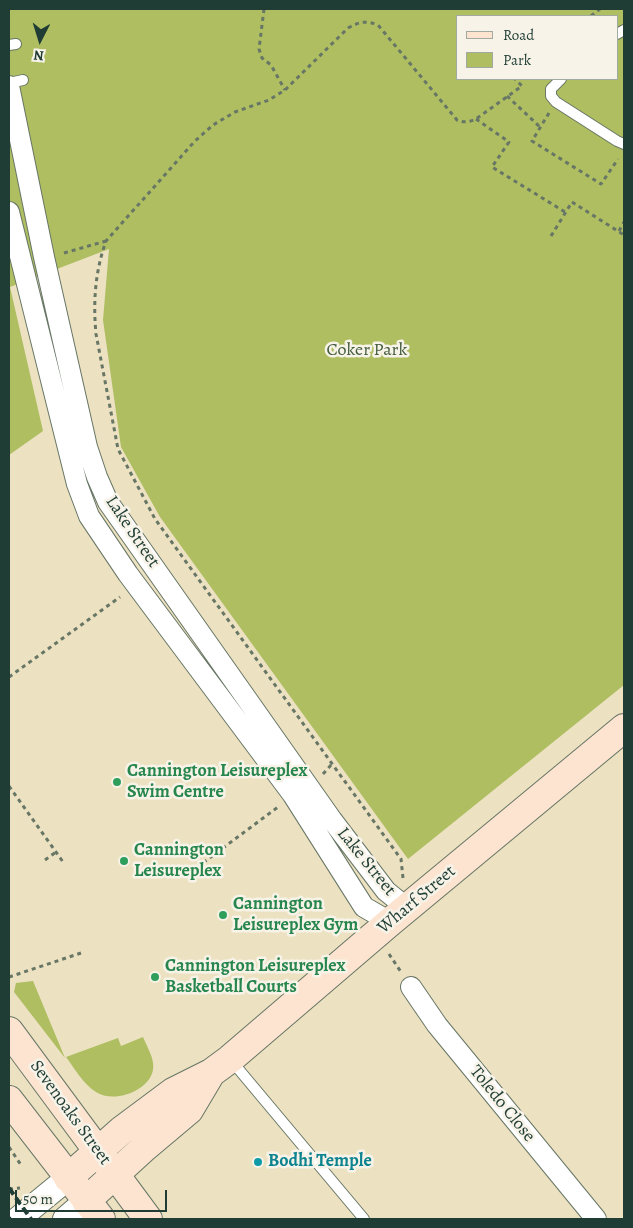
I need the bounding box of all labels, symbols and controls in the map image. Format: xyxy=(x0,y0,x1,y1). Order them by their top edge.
north arrow xyxy=(15,15,65,65)
legend xyxy=(456,15,618,80)
text: Road xyxy=(503,25,534,45)
text: N xyxy=(33,46,45,65)
text: Park xyxy=(503,50,531,70)
park label: Coker Park xyxy=(327,340,407,362)
street label: Lake Street xyxy=(100,492,164,572)
place label: Cannington Leisureplex Swim Centre xyxy=(127,761,307,804)
marker: Cannington Leisureplex Swim Centre xyxy=(111,776,123,788)
street label: Lake Street xyxy=(332,823,400,901)
place label: Cannington Leisureplex xyxy=(134,840,224,882)
marker: Cannington Leisureplex xyxy=(118,855,130,867)
street label: Wharf Street xyxy=(374,861,460,939)
place label: Cannington Leisureplex Gym xyxy=(233,894,358,936)
marker: Cannington Leisureplex Gym xyxy=(217,909,229,921)
place label: Cannington Leisureplex Basketball Courts xyxy=(165,956,345,999)
marker: Cannington Leisureplex Basketball Courts xyxy=(149,971,161,983)
street label: Sevenoaks Street xyxy=(25,1056,115,1170)
street label: Toledo Close xyxy=(465,1061,539,1147)
place label: Bodhi Temple xyxy=(268,1151,372,1173)
marker: Bodhi Temple xyxy=(252,1156,264,1168)
scale bar xyxy=(18,1180,170,1212)
text: 50 m xyxy=(23,1189,53,1209)

